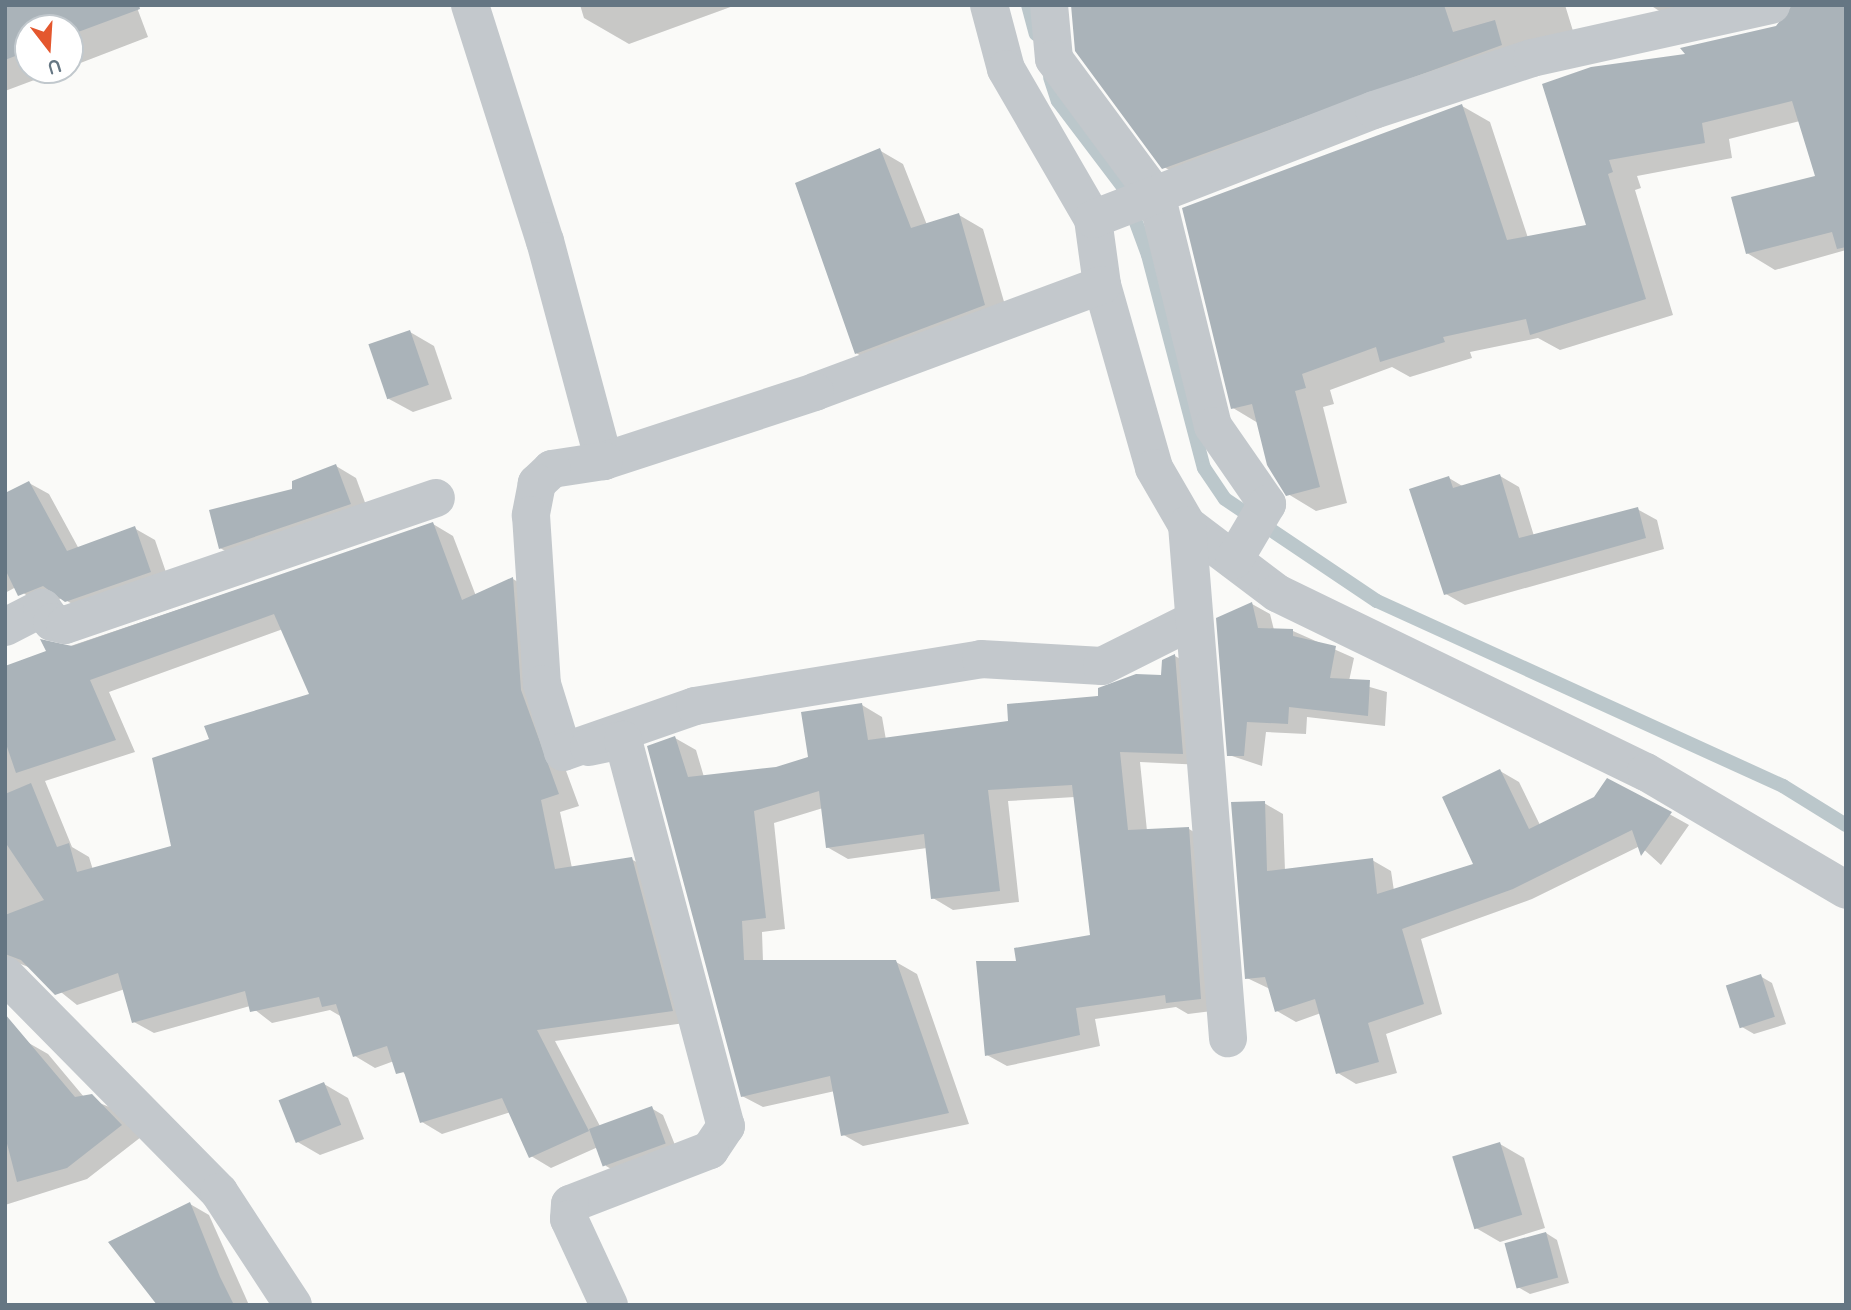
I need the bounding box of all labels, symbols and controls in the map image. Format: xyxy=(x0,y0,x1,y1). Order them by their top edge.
north arrow xyxy=(14,14,84,84)
text: U xyxy=(45,54,64,81)

